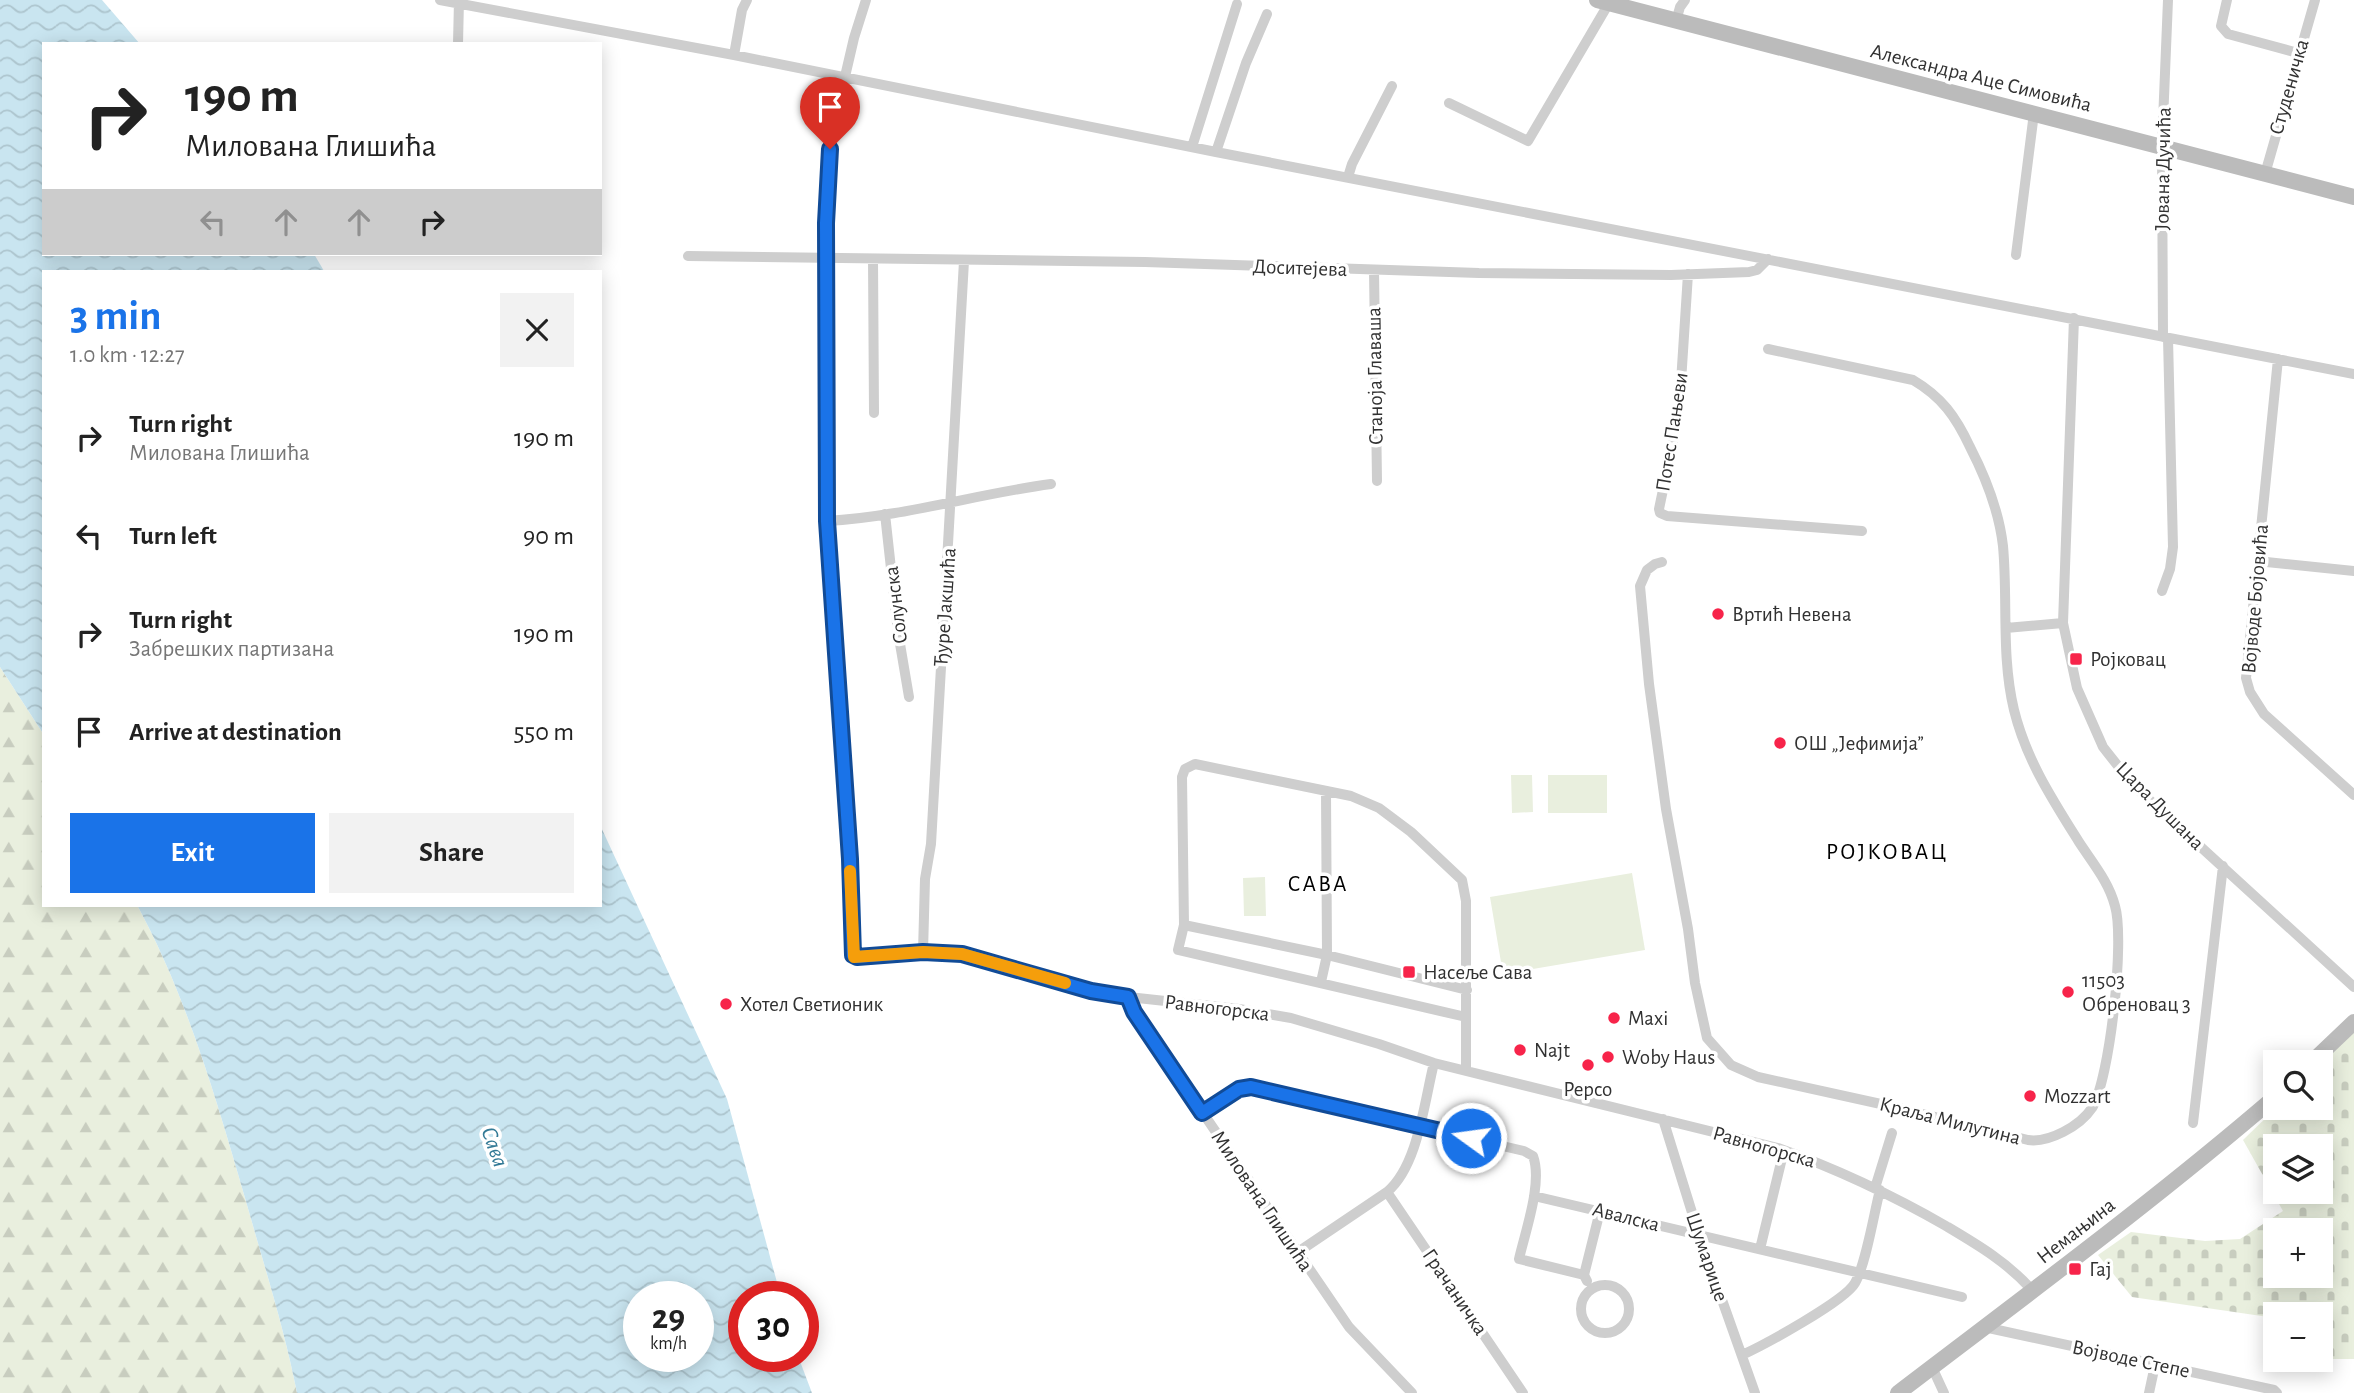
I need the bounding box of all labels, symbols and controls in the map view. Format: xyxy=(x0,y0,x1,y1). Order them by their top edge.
street label: Студеничка xyxy=(2265,37,2313,137)
street label: Александра Аце Симовића xyxy=(1868,40,2094,116)
icon: right xyxy=(70,70,161,161)
text: 190 m xyxy=(185,72,299,121)
pin xyxy=(800,77,860,149)
icon: arrive xyxy=(811,88,849,126)
street label: Јована Дучића xyxy=(2151,107,2175,231)
text: Милована Глишића xyxy=(185,130,436,162)
icon: left xyxy=(194,203,232,241)
icon: ahead xyxy=(267,203,305,241)
icon: ahead xyxy=(340,203,378,241)
icon: right xyxy=(413,203,451,241)
street label: Доситејева xyxy=(1252,256,1348,280)
button: close xyxy=(500,293,574,367)
text: 3 min xyxy=(70,295,162,337)
street label: Станоја Главаша xyxy=(1363,306,1387,445)
text: 1.0 km · 12:27 xyxy=(70,344,185,367)
street label: Потес Пањеви xyxy=(1652,371,1692,493)
text: Turn right xyxy=(129,411,232,437)
icon: right xyxy=(70,419,108,457)
text: 190 m xyxy=(514,425,574,451)
text: Милована Глишића xyxy=(129,442,310,465)
icon: left xyxy=(70,517,108,555)
text: Turn left xyxy=(129,523,217,549)
text: 90 m xyxy=(523,523,574,549)
street label: Војводе Бојовића xyxy=(2238,523,2272,675)
street label: Ђуре Јакшића xyxy=(930,547,961,667)
street label: Солунска xyxy=(881,565,911,645)
place label: Вртић Невена xyxy=(1732,604,1852,625)
marker: Вртић Невена xyxy=(1710,606,1726,622)
text: Turn right xyxy=(129,607,232,633)
icon: right xyxy=(70,615,108,653)
text: 190 m xyxy=(514,621,574,647)
text: Забрешких партизана xyxy=(129,638,334,661)
place label: Ројковац xyxy=(2090,649,2166,670)
marker: Ројковац xyxy=(2068,651,2084,667)
icon: arrive xyxy=(70,713,108,751)
text: Arrive at destination xyxy=(129,719,342,745)
text: 550 m xyxy=(513,719,574,745)
place label: ОШ „Јефимија” xyxy=(1794,733,1924,754)
marker: ОШ „Јефимија” xyxy=(1772,735,1788,751)
street label: Цара Душана xyxy=(2112,758,2208,854)
button: Exit xyxy=(70,813,315,893)
button: Share xyxy=(329,813,574,893)
district label: РОЈКОВАЦ xyxy=(1826,841,1948,864)
district label: САВА xyxy=(1288,873,1348,896)
place label: Насеље Сава xyxy=(1423,962,1533,983)
marker: Насеље Сава xyxy=(1401,964,1417,980)
place label: 11503 Обреновац 3 xyxy=(2082,970,2191,1015)
marker: 11503 Обреновац 3 xyxy=(2060,984,2076,1000)
street label: Равногорска xyxy=(1163,991,1271,1025)
place label: Хотел Светионик xyxy=(740,994,884,1015)
marker: Хотел Светионик xyxy=(718,996,734,1012)
place label: Maxi xyxy=(1628,1008,1668,1029)
marker: Maxi xyxy=(1606,1010,1622,1026)
place label: Najt xyxy=(1534,1040,1570,1061)
marker: Najt xyxy=(1512,1042,1528,1058)
place label: Woby Haus xyxy=(1622,1047,1715,1068)
marker: Woby Haus xyxy=(1600,1049,1616,1065)
map controls xyxy=(2263,1050,2333,1372)
button: search xyxy=(2263,1050,2333,1120)
marker: Pepco xyxy=(1580,1057,1596,1073)
place label: Pepco xyxy=(1564,1079,1612,1100)
place label: Mozzart xyxy=(2044,1086,2111,1107)
marker: Mozzart xyxy=(2022,1088,2038,1104)
street label: Краља Милутина xyxy=(1877,1093,2023,1149)
position arrow xyxy=(1434,1101,1508,1175)
street label: Равногорска xyxy=(1710,1122,1818,1172)
water label: Сава xyxy=(476,1124,512,1170)
street label: Милована Глишића xyxy=(1207,1127,1317,1276)
button: layers xyxy=(2263,1134,2333,1204)
street label: Немањина xyxy=(2033,1194,2119,1268)
street label: Авалска xyxy=(1590,1199,1662,1236)
street label: Шумарице xyxy=(1682,1210,1732,1304)
button: + xyxy=(2263,1218,2333,1288)
street label: Грачаничка xyxy=(1419,1245,1492,1339)
place label: Гај xyxy=(2089,1259,2112,1280)
marker: Гај xyxy=(2067,1261,2083,1277)
speed limit sign: 30 xyxy=(728,1281,819,1372)
text: 29 xyxy=(652,1300,685,1335)
button: − xyxy=(2263,1302,2333,1372)
text: km/h xyxy=(650,1335,687,1353)
street label: Војводе Степе xyxy=(2070,1336,2192,1382)

